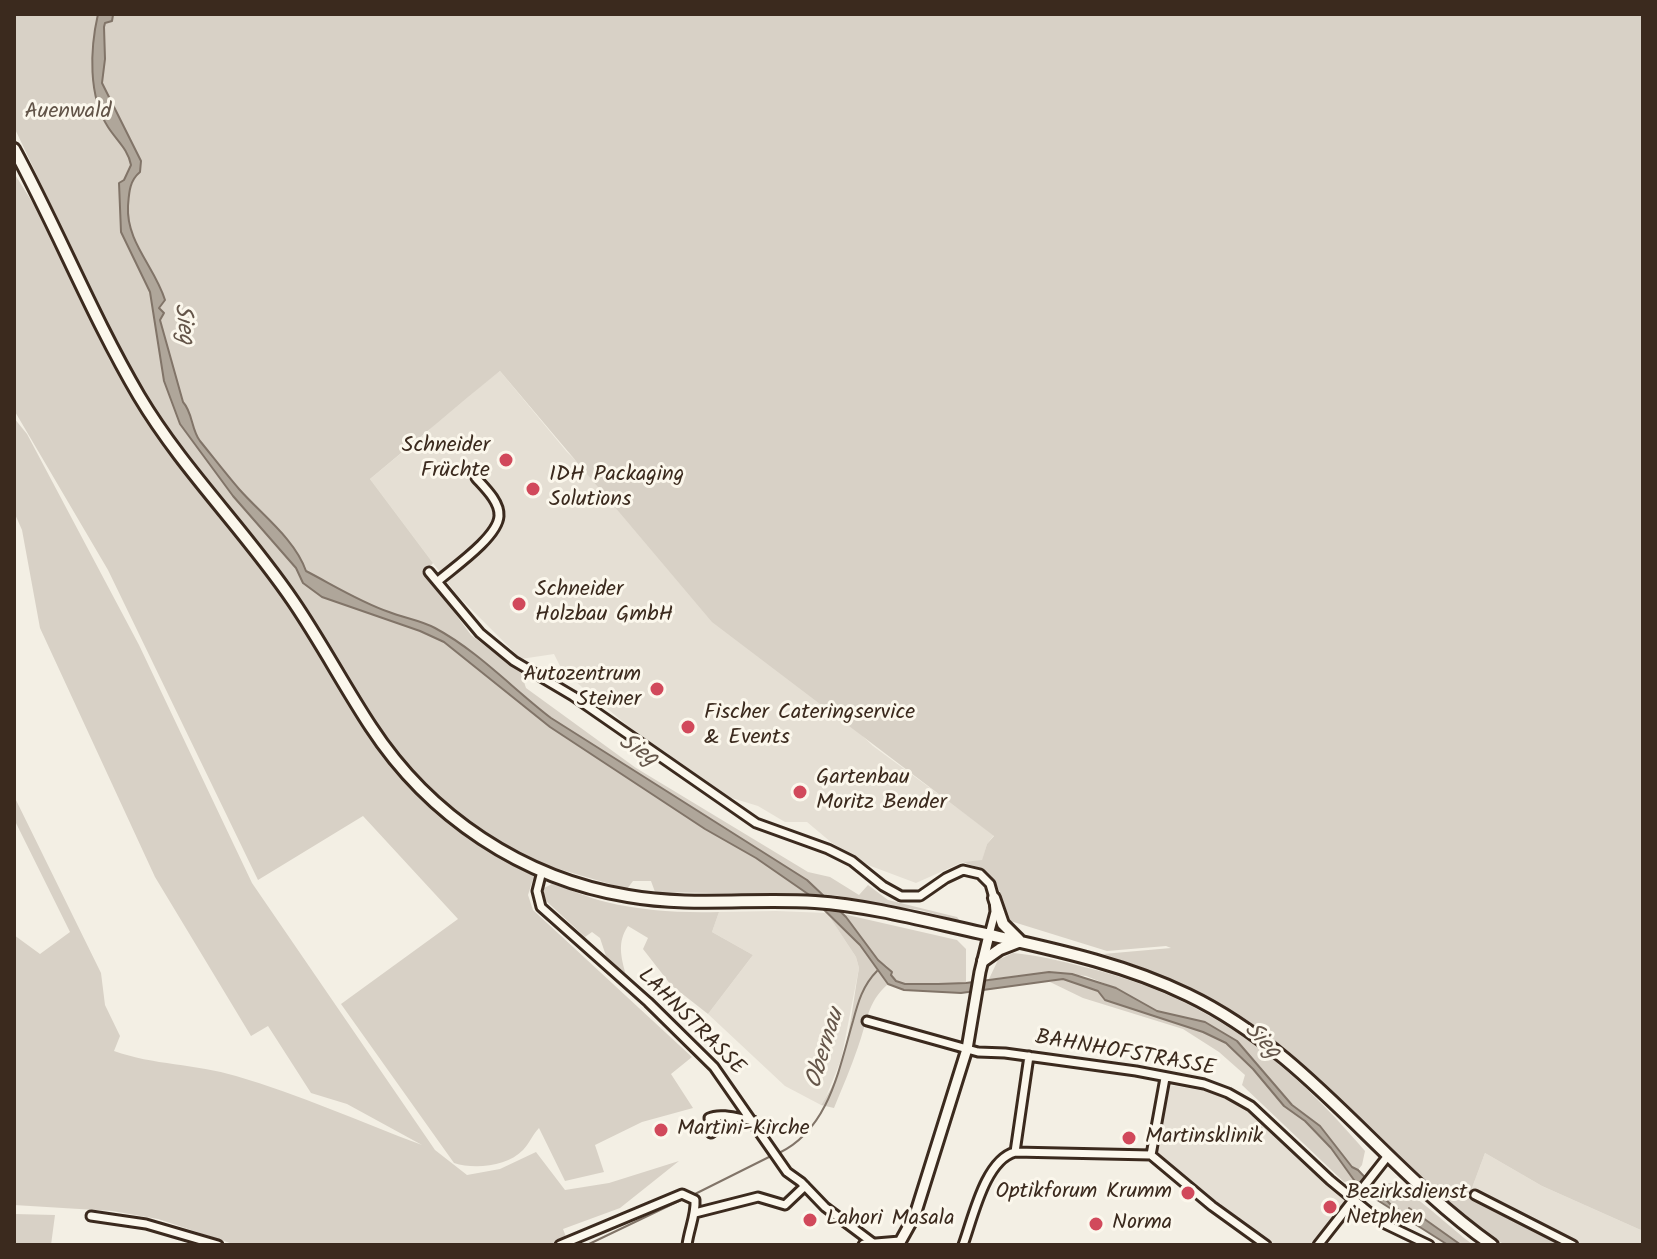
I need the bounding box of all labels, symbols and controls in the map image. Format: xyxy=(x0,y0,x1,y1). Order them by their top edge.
park label: Auenwald xyxy=(24,100,112,126)
water label: Sieg xyxy=(165,302,199,346)
place label: Schneider Früchte xyxy=(402,434,490,486)
marker: Schneider Früchte xyxy=(497,451,515,469)
place label: IDH Packaging Solutions xyxy=(549,463,684,514)
marker: IDH Packaging Solutions xyxy=(524,480,542,498)
place label: Schneider Holzbau GmbH xyxy=(535,578,673,630)
marker: Schneider Holzbau GmbH xyxy=(510,595,528,613)
place label: Autozentrum Steiner xyxy=(523,663,641,714)
marker: Autozentrum Steiner xyxy=(648,680,666,698)
place label: Fischer Cateringservice & Events xyxy=(704,701,915,752)
marker: Fischer Cateringservice & Events xyxy=(679,718,697,736)
water label: Sieg xyxy=(612,729,662,775)
place label: Gartenbau Moritz Bender xyxy=(816,766,947,818)
marker: Gartenbau Moritz Bender xyxy=(791,783,809,801)
street label: LAHNSTRASSE xyxy=(631,964,749,1082)
water label: Obernau xyxy=(801,1006,853,1092)
water label: Sieg xyxy=(1237,1017,1285,1067)
street label: BAHNHOFSTRASSE xyxy=(1033,1026,1217,1084)
place label: Martini-Kirche xyxy=(677,1117,810,1143)
marker: Martini-Kirche xyxy=(652,1121,670,1139)
place label: Martinsklinik xyxy=(1145,1125,1263,1151)
marker: Martinsklinik xyxy=(1120,1129,1138,1147)
place label: Optikforum Krumm xyxy=(996,1180,1172,1206)
place label: Bezirksdienst Netphen xyxy=(1346,1181,1468,1232)
marker: Optikforum Krumm xyxy=(1179,1184,1197,1202)
marker: Bezirksdienst Netphen xyxy=(1321,1198,1339,1216)
place label: Lahori Masala xyxy=(826,1207,955,1233)
marker: Lahori Masala xyxy=(801,1211,819,1229)
place label: Norma xyxy=(1112,1211,1172,1237)
marker: Norma xyxy=(1087,1215,1105,1233)

